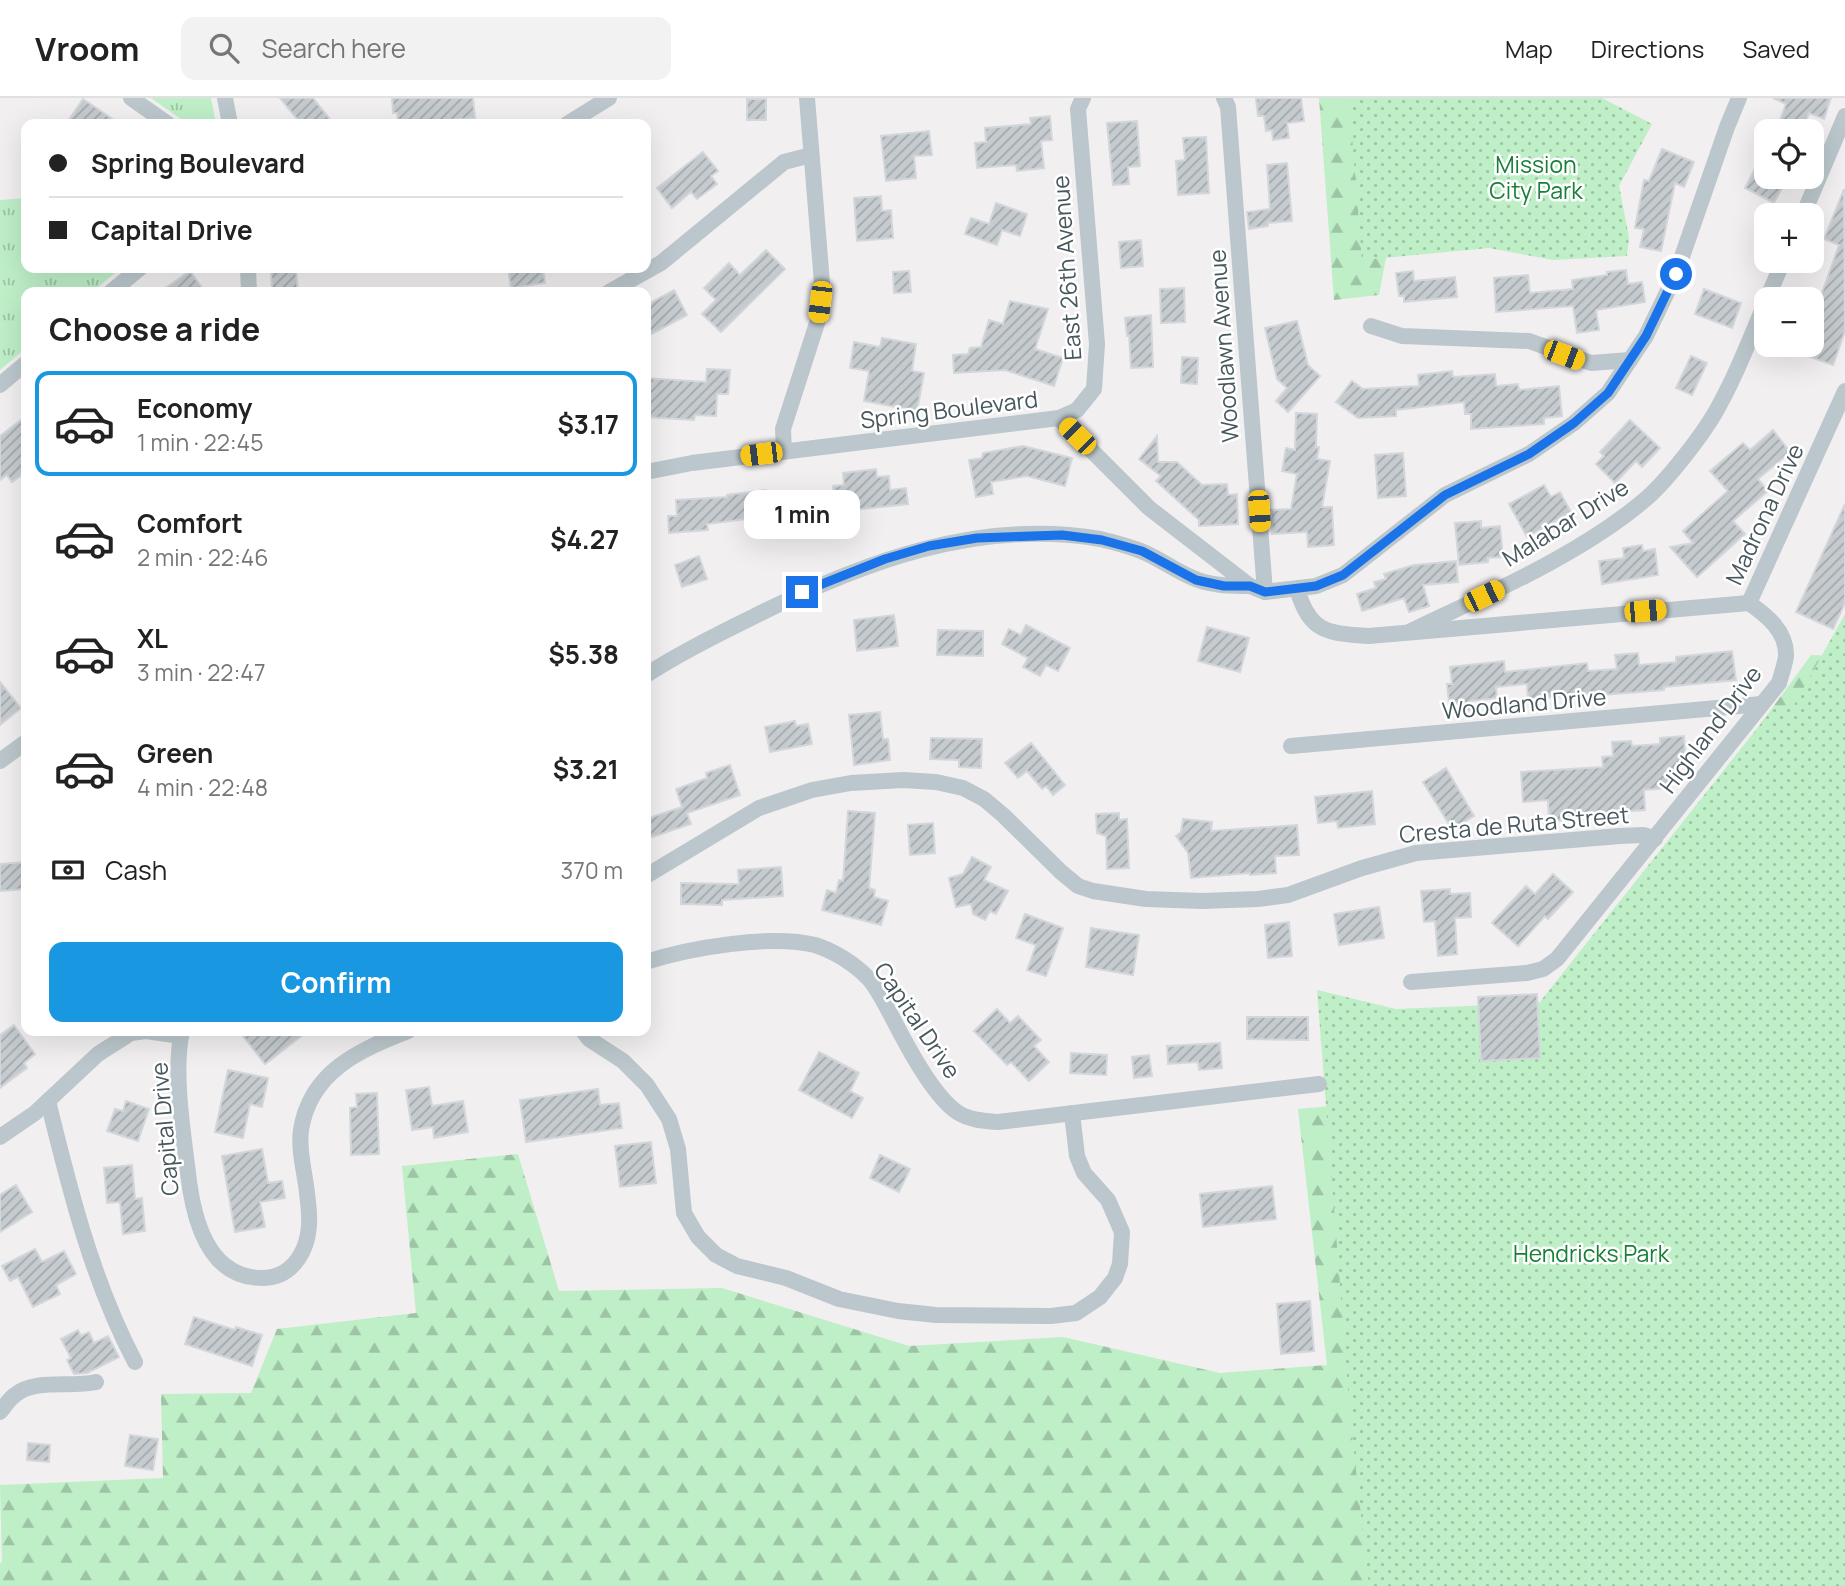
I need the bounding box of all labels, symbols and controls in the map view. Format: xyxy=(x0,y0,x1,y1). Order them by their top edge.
search box xyxy=(181,17,671,80)
text: Vroom xyxy=(35,26,139,71)
icon: search xyxy=(205,29,243,67)
text: Search here xyxy=(261,30,406,66)
text: Map xyxy=(1505,32,1553,65)
text: Directions xyxy=(1591,32,1704,65)
text: Saved xyxy=(1742,32,1810,65)
map controls xyxy=(1754,119,1824,357)
button: locate xyxy=(1754,119,1824,189)
text: Spring Boulevard xyxy=(91,145,305,181)
park label: Mission City Park xyxy=(1489,148,1583,206)
street label: East 26th Avenue xyxy=(1044,174,1088,362)
button: + xyxy=(1754,203,1824,273)
text: Capital Drive xyxy=(91,212,253,248)
street label: Woodlawn Avenue xyxy=(1200,248,1246,444)
route start xyxy=(1660,258,1692,290)
car xyxy=(808,280,833,324)
button: − xyxy=(1754,287,1824,357)
text: Choose a ride xyxy=(49,307,260,351)
car xyxy=(1541,338,1588,372)
street label: Spring Boulevard xyxy=(858,382,1040,436)
text: Economy xyxy=(137,390,252,426)
icon: car xyxy=(53,392,116,455)
text: $3.17 xyxy=(558,406,619,442)
car xyxy=(1055,414,1100,458)
text: 1 min · 22:45 xyxy=(137,426,263,458)
street label: Madrona Drive xyxy=(1717,438,1811,590)
car xyxy=(739,441,784,467)
street label: Malabar Drive xyxy=(1496,470,1634,574)
car xyxy=(1248,489,1271,533)
callout: 1 min xyxy=(744,490,860,540)
text: 1 min xyxy=(774,498,830,530)
text: Comfort xyxy=(137,505,243,541)
icon: car xyxy=(53,507,116,570)
text: $4.27 xyxy=(550,521,619,557)
text: 2 min · 22:46 xyxy=(137,541,269,573)
route end xyxy=(786,576,818,608)
car xyxy=(1461,577,1508,615)
car xyxy=(1624,599,1667,623)
text: XL xyxy=(137,620,168,656)
icon: car xyxy=(53,622,116,685)
text: $5.38 xyxy=(549,636,619,672)
text: 3 min · 22:47 xyxy=(137,656,265,688)
street label: Highland Drive xyxy=(1651,659,1769,799)
street label: Woodland Drive xyxy=(1441,680,1607,726)
text: Green xyxy=(137,735,213,771)
icon: car xyxy=(53,737,116,800)
text: $3.21 xyxy=(553,751,619,787)
text: 4 min · 22:48 xyxy=(137,771,268,803)
street label: Cresta de Ruta Street xyxy=(1398,798,1630,850)
icon: cash xyxy=(49,851,87,889)
text: Cash xyxy=(105,852,167,888)
text: 370 m xyxy=(561,854,623,886)
button: Confirm xyxy=(49,942,623,1022)
street label: Capital Drive xyxy=(867,956,969,1084)
street label: Capital Drive xyxy=(142,1061,186,1197)
park label: Hendricks Park xyxy=(1513,1237,1670,1269)

